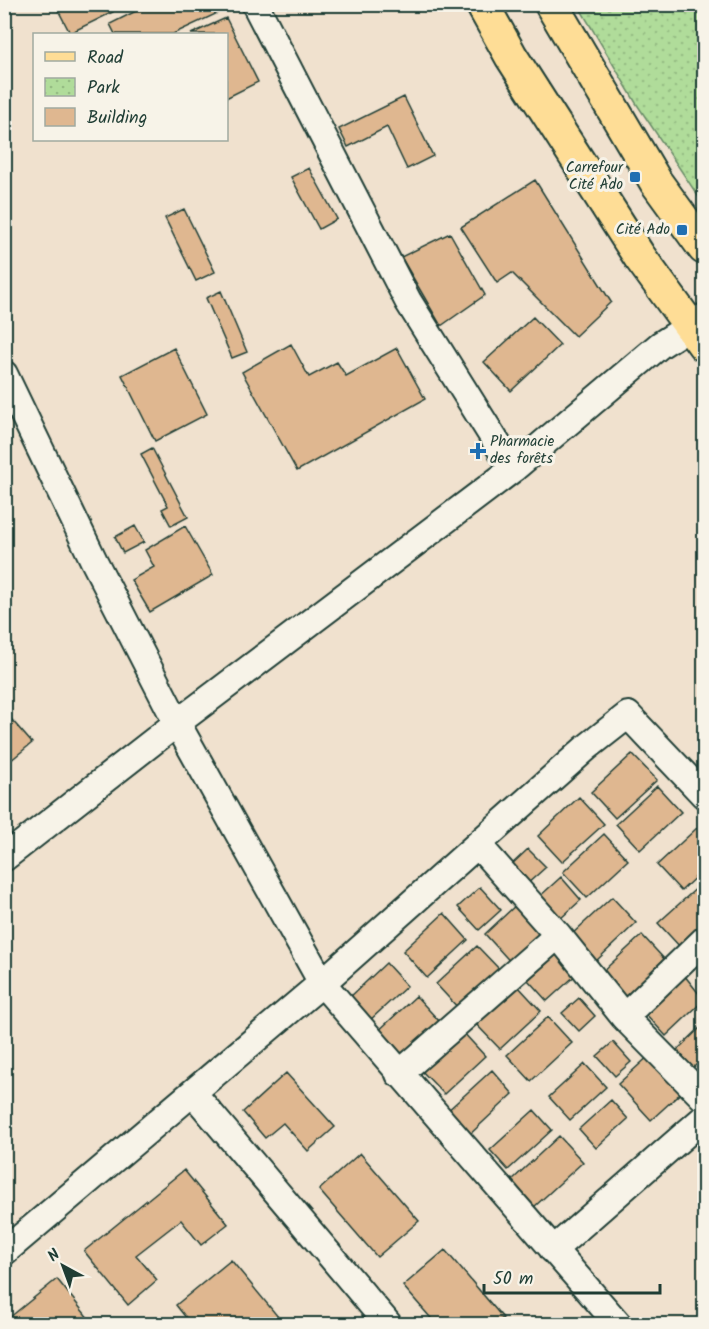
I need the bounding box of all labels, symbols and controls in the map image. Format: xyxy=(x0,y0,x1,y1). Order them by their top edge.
legend xyxy=(33,33,228,141)
text: Road xyxy=(87,44,124,73)
text: Park xyxy=(87,74,120,103)
text: Building xyxy=(87,104,147,133)
place label: Carrefour Cité Ado xyxy=(566,156,624,197)
marker: Carrefour Cité Ado xyxy=(628,170,642,184)
place label: Cité Ado xyxy=(616,218,670,242)
marker: Cité Ado xyxy=(675,223,689,237)
place label: Pharmacie des forêts xyxy=(490,430,554,471)
marker: Pharmacie des forêts xyxy=(471,444,485,458)
north arrow xyxy=(33,1236,93,1296)
text: N xyxy=(42,1243,66,1269)
scale bar xyxy=(484,1257,660,1295)
text: 50 m xyxy=(493,1265,533,1294)

